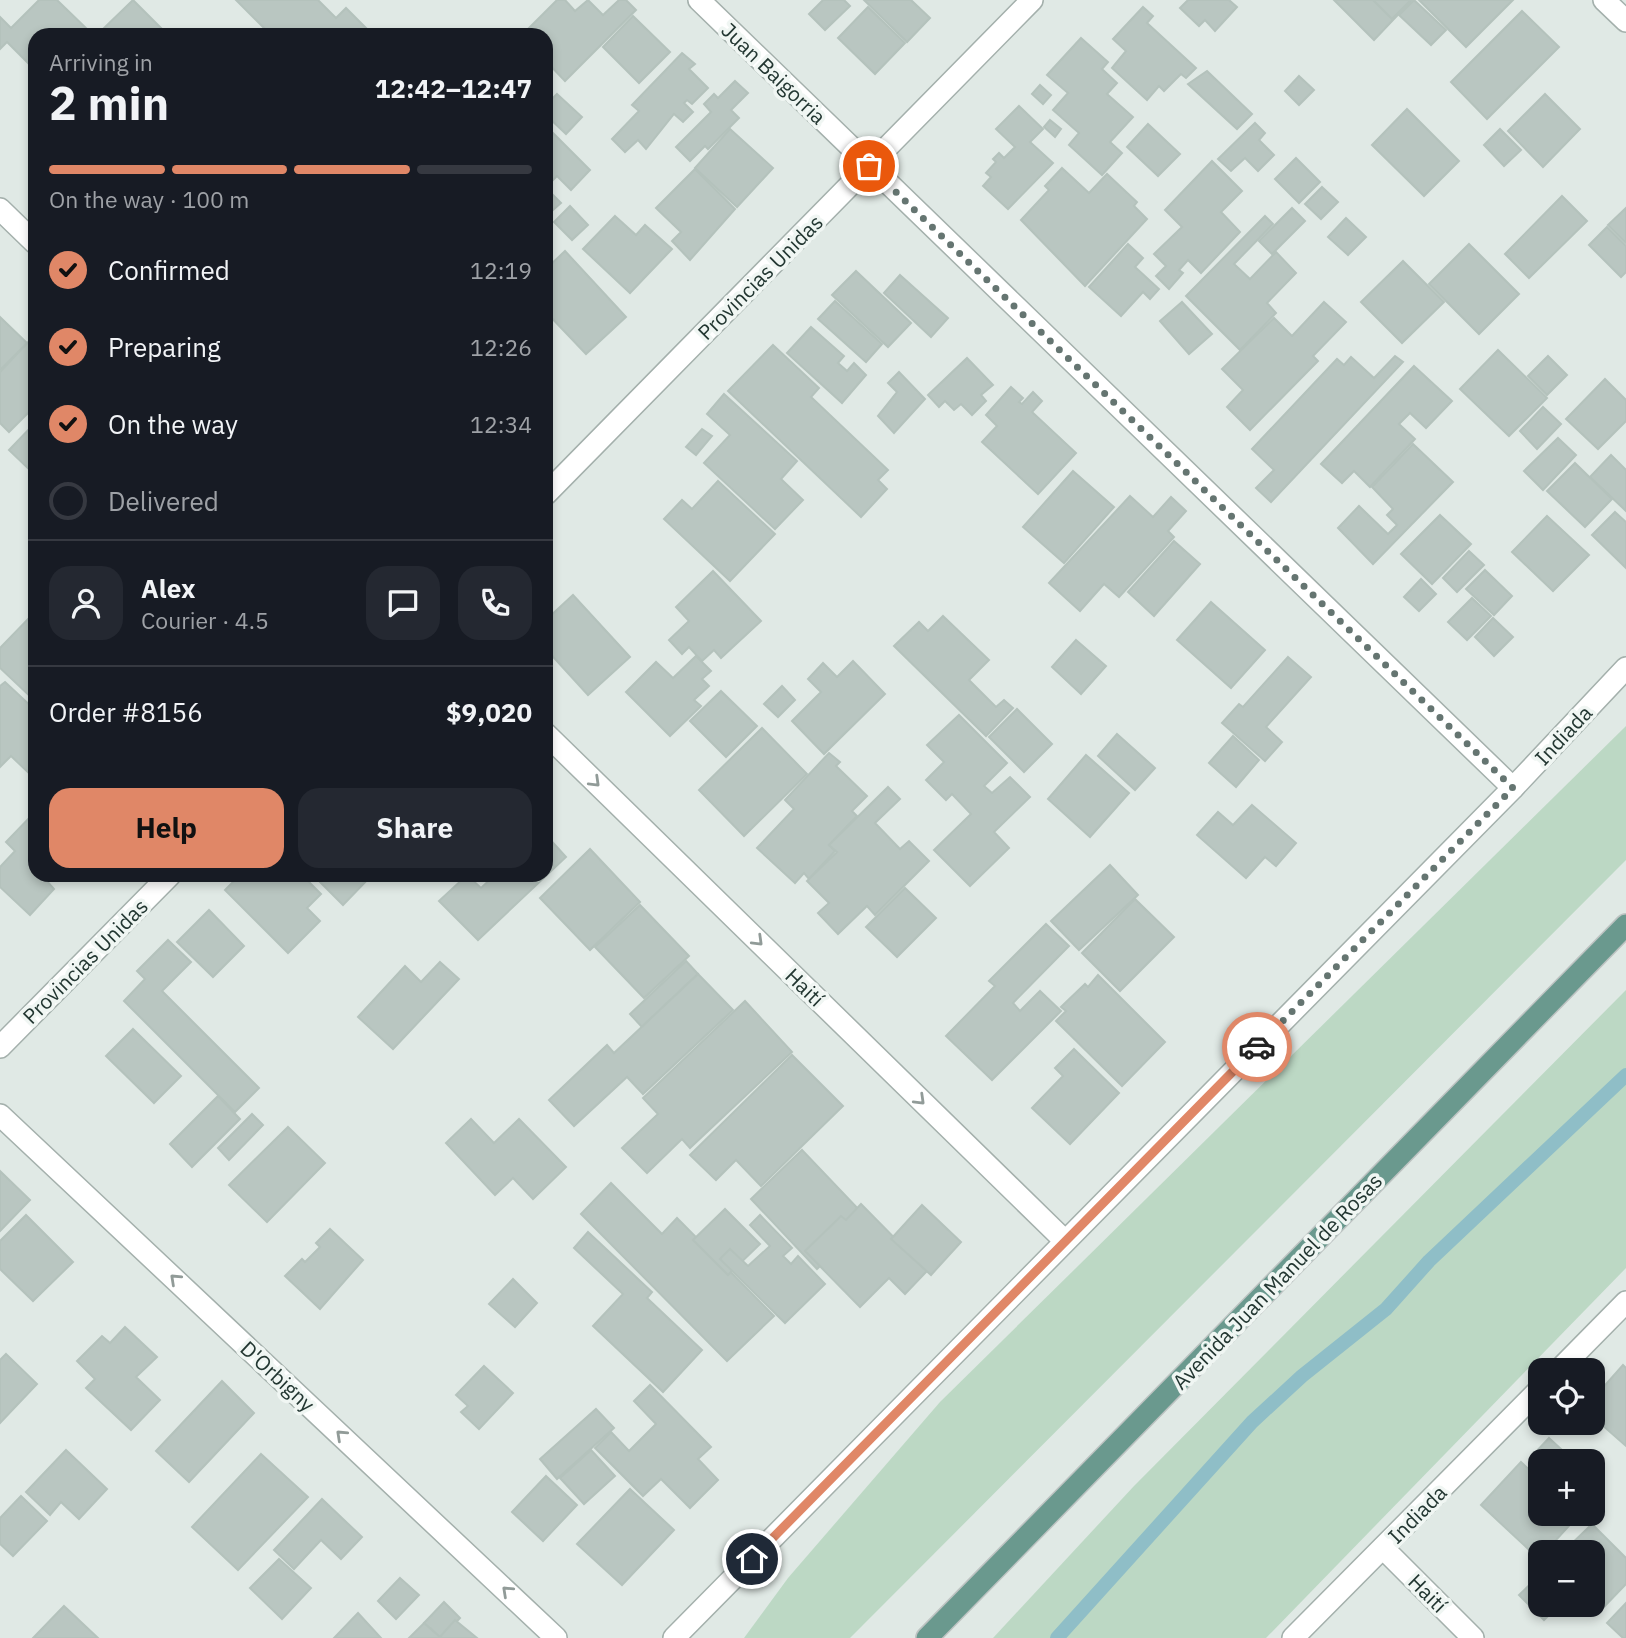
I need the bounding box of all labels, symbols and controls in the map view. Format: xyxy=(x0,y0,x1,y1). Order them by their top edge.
street label: Juan Baigorria xyxy=(716,16,832,130)
text: Arriving in xyxy=(49,47,153,77)
text: 12:42–12:47 xyxy=(375,71,532,105)
text: 2 min xyxy=(49,73,169,133)
pin xyxy=(839,136,899,196)
icon: bag xyxy=(850,147,888,185)
text: On the way · 100 m xyxy=(49,184,249,214)
street label: Provincias Unidas xyxy=(691,208,829,346)
icon: check xyxy=(49,251,87,289)
text: Confirmed xyxy=(108,253,230,287)
text: 12:19 xyxy=(470,255,532,285)
icon: check xyxy=(49,328,87,366)
text: Preparing xyxy=(108,330,221,364)
text: 12:26 xyxy=(470,332,532,362)
icon: check xyxy=(49,405,87,443)
text: On the way xyxy=(108,407,238,441)
text: 12:34 xyxy=(470,409,532,439)
text: Delivered xyxy=(108,484,219,518)
button: person xyxy=(49,566,123,640)
button: chat xyxy=(366,566,440,640)
button: phone xyxy=(458,566,532,640)
text: Alex xyxy=(141,571,195,605)
text: Courier · 4.5 xyxy=(141,605,269,635)
text: Order #8156 xyxy=(49,695,203,729)
text: $9,020 xyxy=(446,695,532,729)
street label: Indiada xyxy=(1528,699,1598,771)
one-way arrow xyxy=(587,773,600,786)
button: Help xyxy=(49,788,284,868)
button: Share xyxy=(298,788,532,868)
street label: Provincias Unidas xyxy=(16,892,154,1030)
one-way arrow xyxy=(749,932,762,945)
street label: Haití xyxy=(779,962,831,1012)
courier xyxy=(1222,1012,1292,1082)
icon: car xyxy=(1238,1028,1276,1066)
one-way arrow xyxy=(912,1091,925,1104)
street label: Avenida Juan Manuel de Rosas xyxy=(1166,1167,1388,1395)
one-way arrow xyxy=(170,1275,183,1288)
street label: D'Orbigny xyxy=(235,1334,322,1418)
map controls xyxy=(1528,1358,1605,1617)
button: locate xyxy=(1528,1358,1605,1435)
one-way arrow xyxy=(336,1431,349,1444)
button: + xyxy=(1528,1449,1605,1526)
street label: Indiada xyxy=(1382,1479,1452,1549)
pin xyxy=(722,1529,782,1589)
icon: home xyxy=(733,1540,771,1578)
button: − xyxy=(1528,1540,1605,1617)
street label: Haití xyxy=(1403,1568,1453,1618)
one-way arrow xyxy=(502,1587,515,1600)

